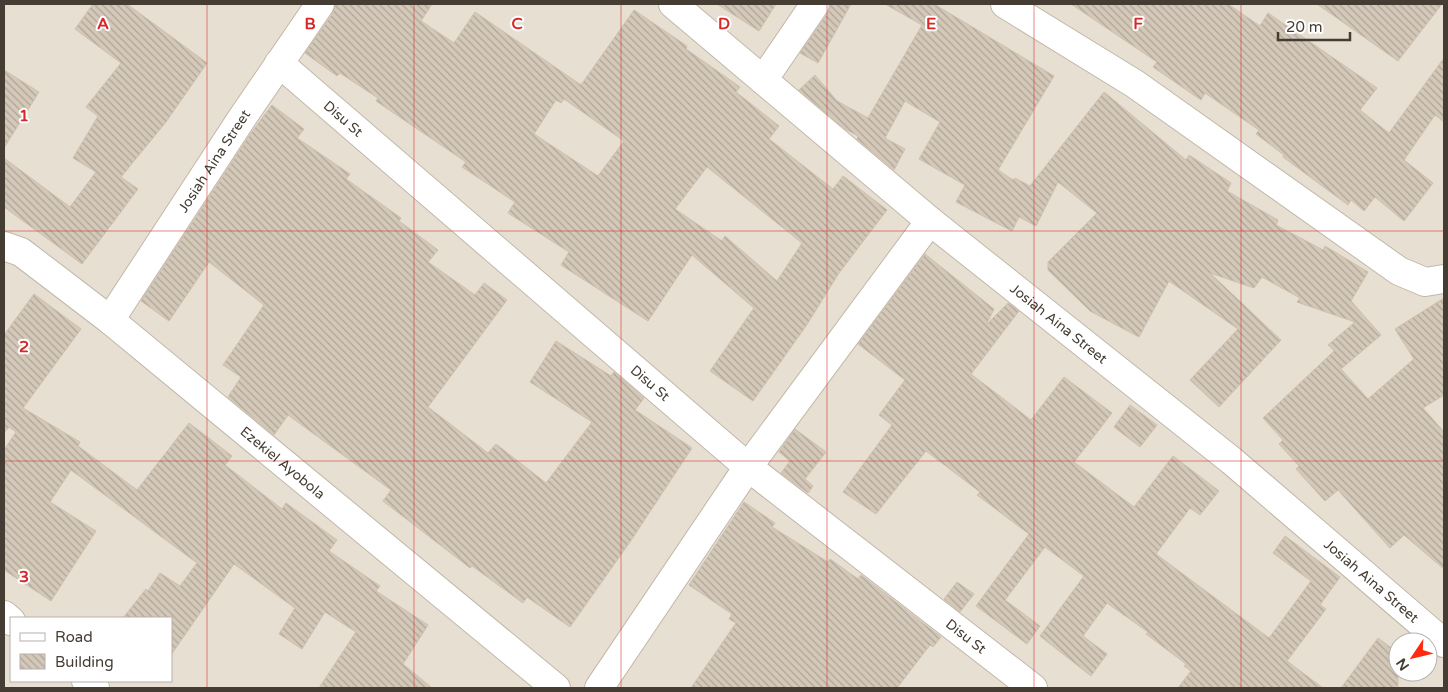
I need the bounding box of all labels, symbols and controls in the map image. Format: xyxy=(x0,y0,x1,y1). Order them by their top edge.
scale bar xyxy=(1278,10,1350,42)
text: A xyxy=(97,14,109,34)
text: B xyxy=(304,14,316,34)
text: C xyxy=(511,14,523,34)
text: D xyxy=(718,14,730,34)
text: E xyxy=(926,14,936,34)
text: F xyxy=(1133,14,1143,34)
text: 20 m xyxy=(1286,18,1323,36)
street label: Disu St xyxy=(320,97,367,141)
text: 1 xyxy=(19,106,29,126)
street label: Josiah Aina Street xyxy=(175,106,255,216)
street label: Josiah Aina Street xyxy=(1007,280,1111,368)
text: 2 xyxy=(19,337,29,357)
street label: Disu St xyxy=(627,362,674,405)
street label: Ezekiel Ayobola xyxy=(237,423,328,503)
street label: Josiah Aina Street xyxy=(1320,536,1422,627)
text: 3 xyxy=(19,567,29,587)
street label: Disu St xyxy=(942,616,990,658)
legend xyxy=(10,617,172,682)
text: Road xyxy=(55,628,93,646)
north arrow xyxy=(1388,632,1438,682)
text: Building xyxy=(55,653,114,671)
text: N xyxy=(1393,655,1413,674)

